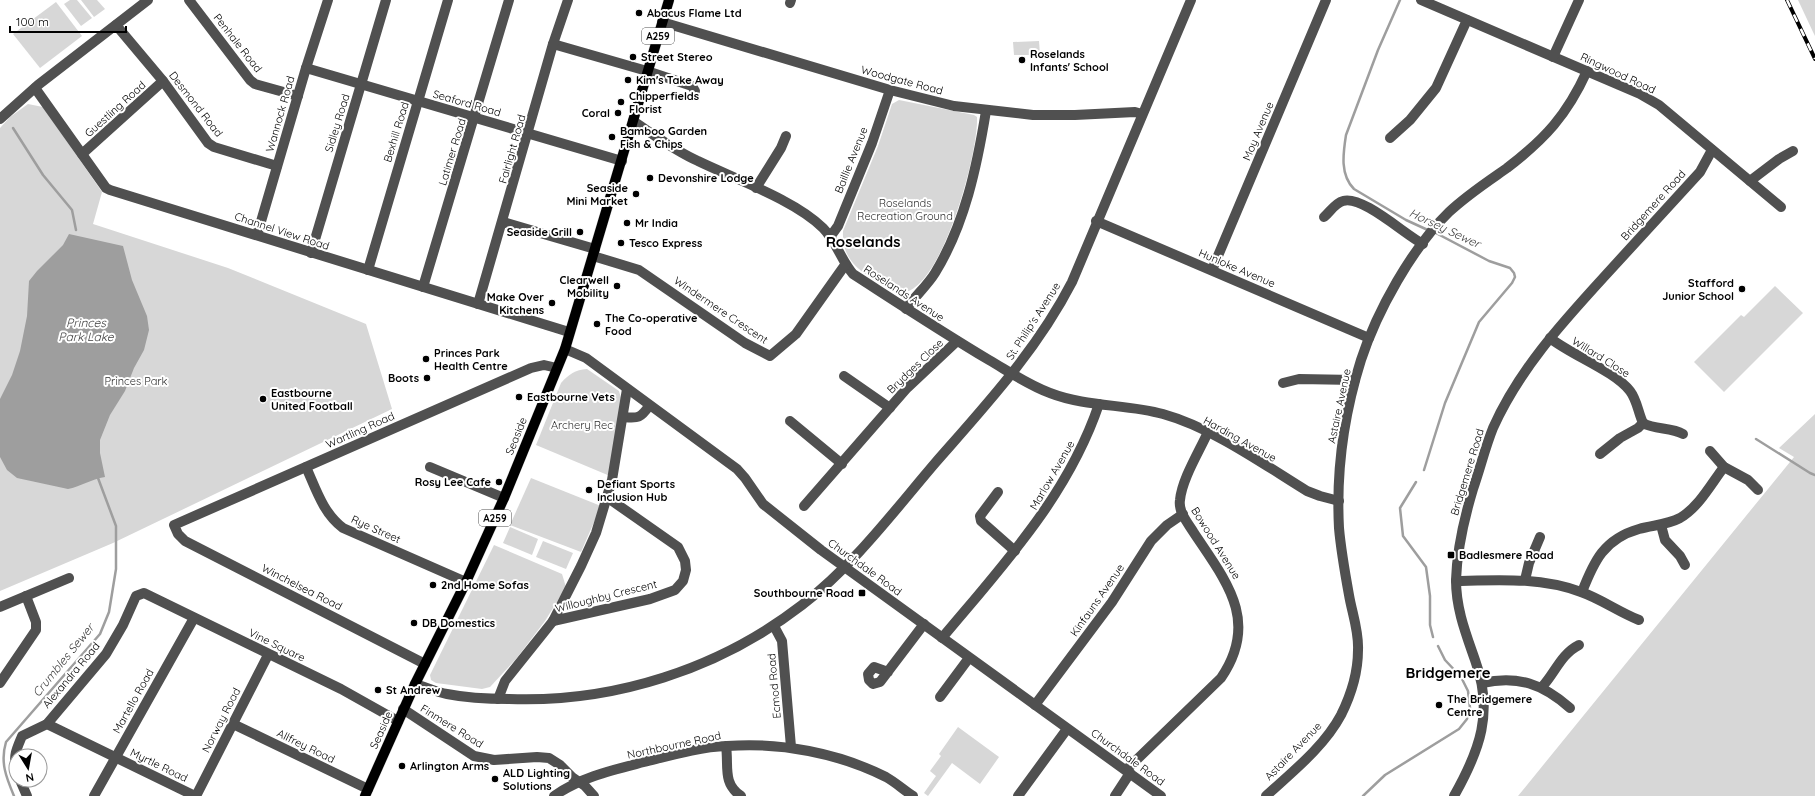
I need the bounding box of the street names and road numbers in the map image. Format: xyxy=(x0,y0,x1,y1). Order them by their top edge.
street label: Penhale Road xyxy=(211,11,265,75)
road number: A259 xyxy=(642,28,674,44)
street label: Ringwood Road xyxy=(1578,49,1658,97)
street label: Woodgate Road xyxy=(860,62,944,98)
street label: Desmond Road xyxy=(166,68,226,140)
street label: Wannock Road xyxy=(262,74,298,154)
street label: Guestling Road xyxy=(82,78,148,140)
street label: Seaford Road xyxy=(431,87,503,119)
street label: Sidley Road xyxy=(321,92,353,154)
street label: Moy Avenue xyxy=(1239,99,1277,163)
street label: Bexhill Road xyxy=(380,100,412,164)
street label: Fairlight Road xyxy=(495,113,529,185)
street label: Latimer Road xyxy=(435,117,469,187)
street label: Baillie Avenue xyxy=(831,125,871,195)
street label: Bridgemere Road xyxy=(1618,167,1688,243)
street label: Channel View Road xyxy=(233,209,331,253)
street label: Hunloke Avenue xyxy=(1196,246,1278,290)
street label: Roselands Avenue xyxy=(861,262,947,324)
street label: Windermere Crescent xyxy=(671,273,771,347)
street label: St. Philip's Avenue xyxy=(1003,280,1063,362)
street label: Willard Close xyxy=(1569,334,1633,380)
street label: Brydges Close xyxy=(884,336,946,396)
street label: Astaire Avenue xyxy=(1324,367,1354,445)
street label: Wartling Road xyxy=(324,409,396,451)
street label: Harding Avenue xyxy=(1201,413,1279,465)
street label: Seaside xyxy=(502,415,530,457)
street label: Bridgemere Road xyxy=(1447,427,1487,517)
street label: Marlow Avenue xyxy=(1026,438,1078,512)
street label: Bowood Avenue xyxy=(1188,504,1244,582)
road number: A259 xyxy=(479,510,511,526)
street label: Rye Street xyxy=(349,512,403,546)
street label: Churchdale Road xyxy=(825,536,905,598)
street label: Winchelsea Road xyxy=(259,561,345,613)
street label: Kinfauns Avenue xyxy=(1067,561,1127,639)
street label: Willoughby Crescent xyxy=(554,577,659,615)
street label: Vine Square xyxy=(246,625,308,665)
street label: Alexandra Road xyxy=(39,639,103,711)
street label: Ecmod Road xyxy=(764,653,784,719)
street label: Martello Road xyxy=(109,666,157,736)
street label: Norway Road xyxy=(199,685,243,755)
street label: Finmere Road xyxy=(418,701,486,751)
street label: Seaside xyxy=(367,709,395,751)
street label: Astaire Avenue xyxy=(1262,719,1324,783)
street label: Allfrey Road xyxy=(275,726,337,766)
street label: Churchdale Road xyxy=(1088,726,1168,788)
street label: Northbourne Road xyxy=(626,728,722,762)
street label: Myrtle Road xyxy=(128,745,190,785)

